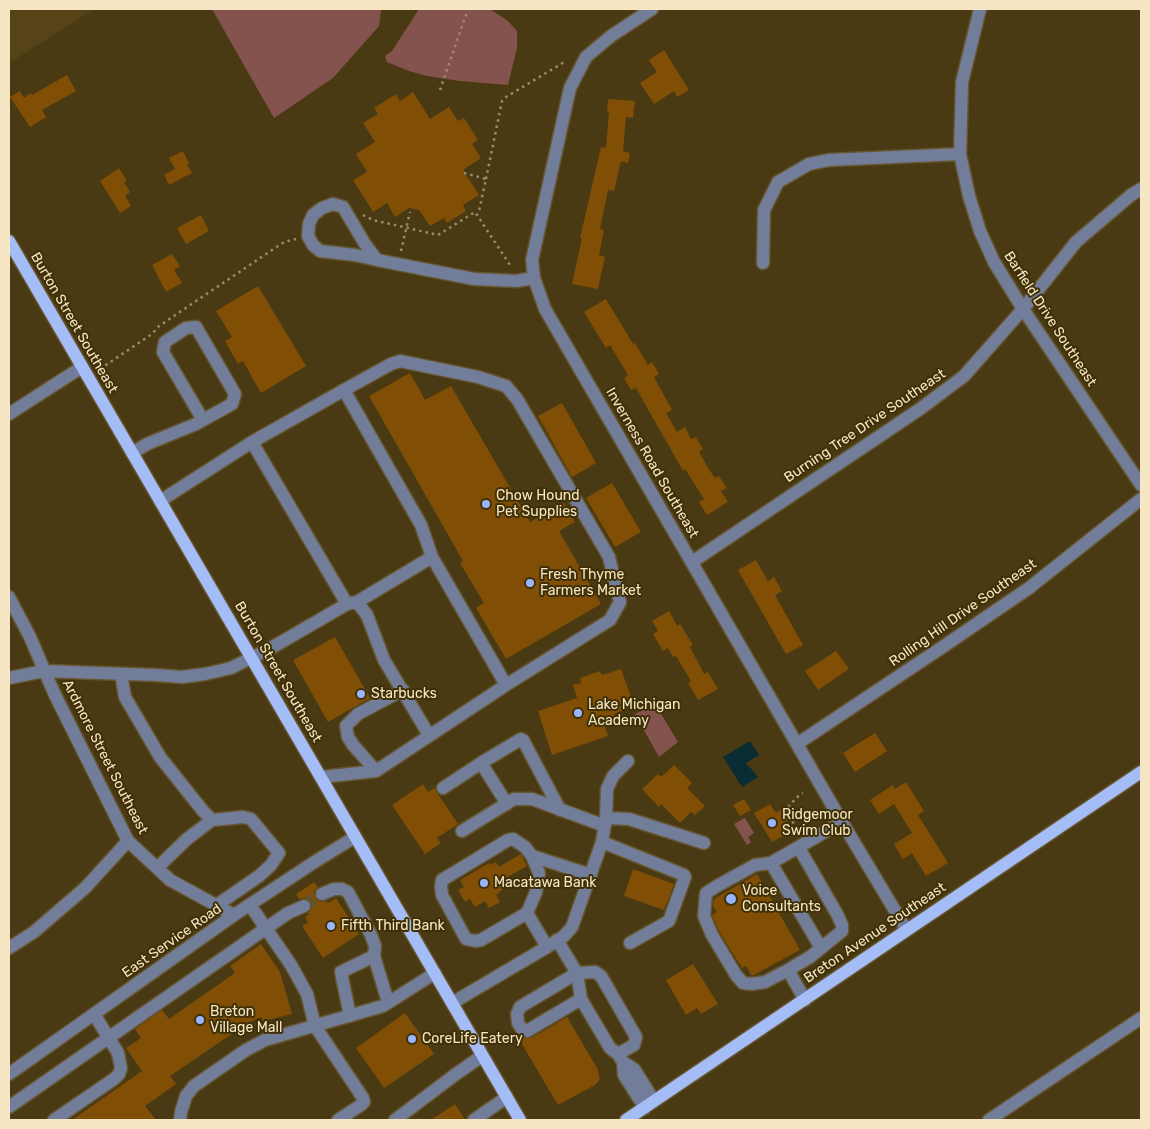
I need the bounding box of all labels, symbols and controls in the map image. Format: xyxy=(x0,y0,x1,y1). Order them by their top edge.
street label: Barfield Drive Southeast xyxy=(1000,248,1100,390)
street label: Burton Street Southeast xyxy=(27,250,121,396)
street label: Burning Tree Drive Southeast xyxy=(781,366,949,486)
street label: Inverness Road Southeast xyxy=(602,385,702,541)
place label: Chow Hound Pet Supplies xyxy=(496,488,580,520)
marker: Chow Hound Pet Supplies xyxy=(480,498,492,510)
street label: Rolling Hill Drive Southeast xyxy=(886,556,1040,670)
place label: Fresh Thyme Farmers Market xyxy=(540,567,641,600)
marker: Fresh Thyme Farmers Market xyxy=(524,577,536,589)
street label: Burton Street Southeast xyxy=(231,599,325,745)
street label: Ardmore Street Southeast xyxy=(59,677,151,837)
place label: Starbucks xyxy=(371,686,437,702)
marker: Starbucks xyxy=(355,688,367,700)
place label: Lake Michigan Academy xyxy=(588,697,680,730)
marker: Lake Michigan Academy xyxy=(572,707,584,719)
place label: Ridgemoor Swim Club xyxy=(782,807,853,840)
marker: Ridgemoor Swim Club xyxy=(766,817,778,829)
place label: Macatawa Bank xyxy=(494,875,596,891)
marker: Macatawa Bank xyxy=(478,877,490,889)
street label: Breton Avenue Southeast xyxy=(801,879,949,987)
place label: Voice Consultants xyxy=(742,883,821,916)
marker: Voice Consultants xyxy=(724,892,738,906)
street label: East Service Road xyxy=(119,900,225,982)
place label: Fifth Third Bank xyxy=(341,918,445,934)
marker: Fifth Third Bank xyxy=(325,920,337,932)
place label: Breton Village Mall xyxy=(210,1004,282,1036)
marker: Breton Village Mall xyxy=(194,1014,206,1026)
place label: CoreLife Eatery xyxy=(422,1031,523,1047)
marker: CoreLife Eatery xyxy=(406,1033,418,1045)

